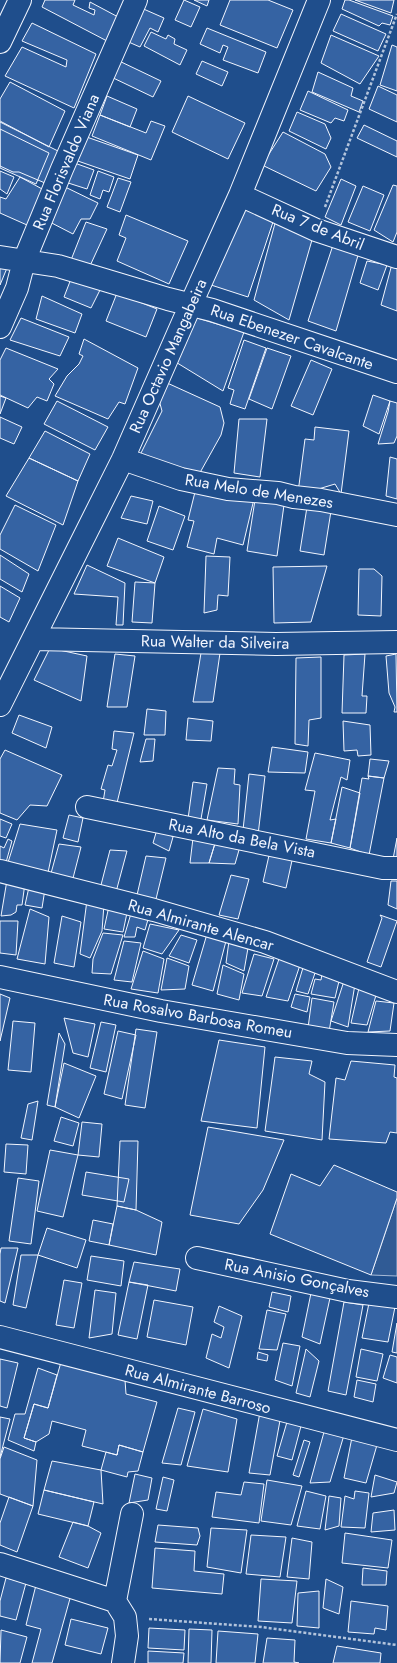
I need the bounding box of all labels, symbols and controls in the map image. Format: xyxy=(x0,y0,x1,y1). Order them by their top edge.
street label: Rua Florisvaldo Viana xyxy=(27,90,105,234)
street label: Rua 7 de Abril xyxy=(268,198,368,256)
street label: Rua Octavio Mangabeira xyxy=(124,275,212,437)
street label: Rua Ebenezer Cavalcante xyxy=(207,298,377,376)
street label: Rua Melo de Menezes xyxy=(183,468,335,514)
street label: Rua Walter da Silveira xyxy=(141,629,289,655)
street label: Rua Alto da Bela Vista xyxy=(167,812,317,864)
street label: Rua Almirante Alencar xyxy=(125,893,277,957)
street label: Rua Rosalvo Barbosa Romeu xyxy=(102,988,294,1044)
street label: Rua Anisio Gonçalves xyxy=(223,1253,371,1303)
street label: Rua Almirante Barroso xyxy=(122,1358,274,1420)

